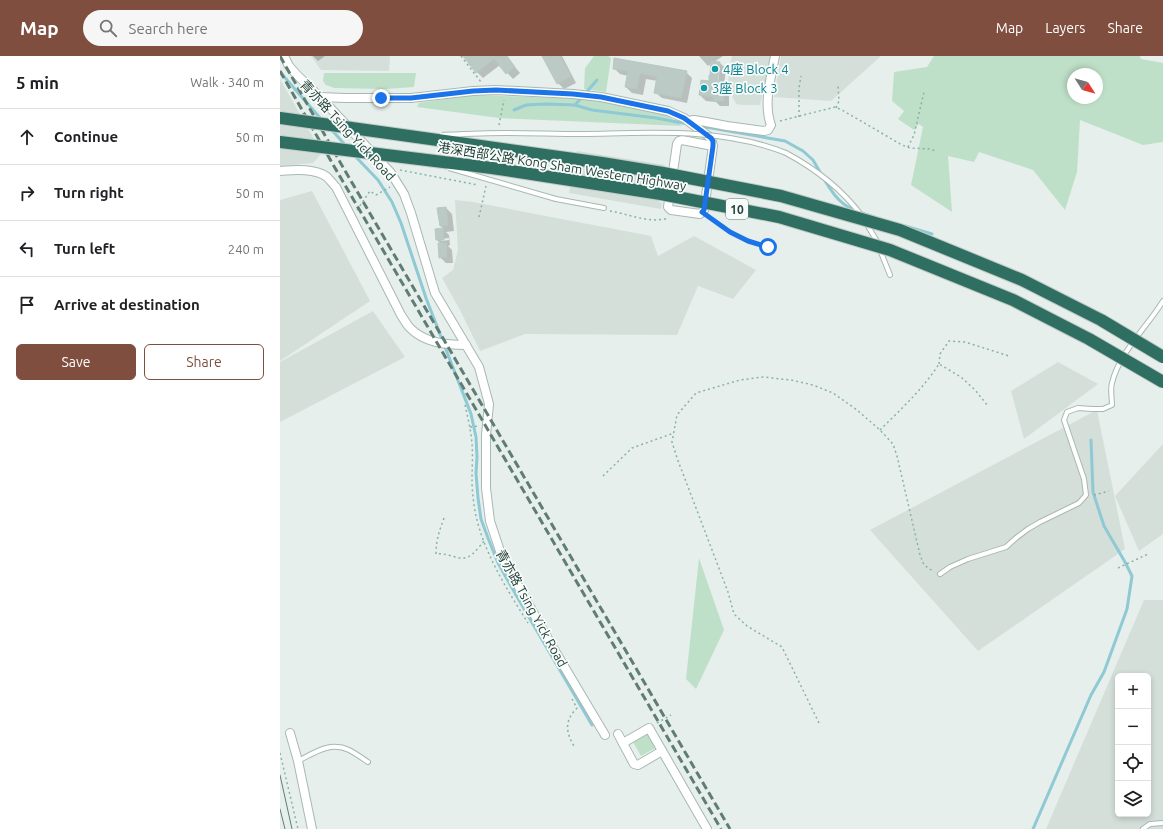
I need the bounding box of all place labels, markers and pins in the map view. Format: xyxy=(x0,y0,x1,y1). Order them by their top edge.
place label: 4座 Block 4 xyxy=(723,62,789,76)
marker: 4座 Block 4 xyxy=(710,64,720,74)
place label: 3座 Block 3 xyxy=(712,81,778,95)
marker: 3座 Block 3 xyxy=(699,83,709,93)

